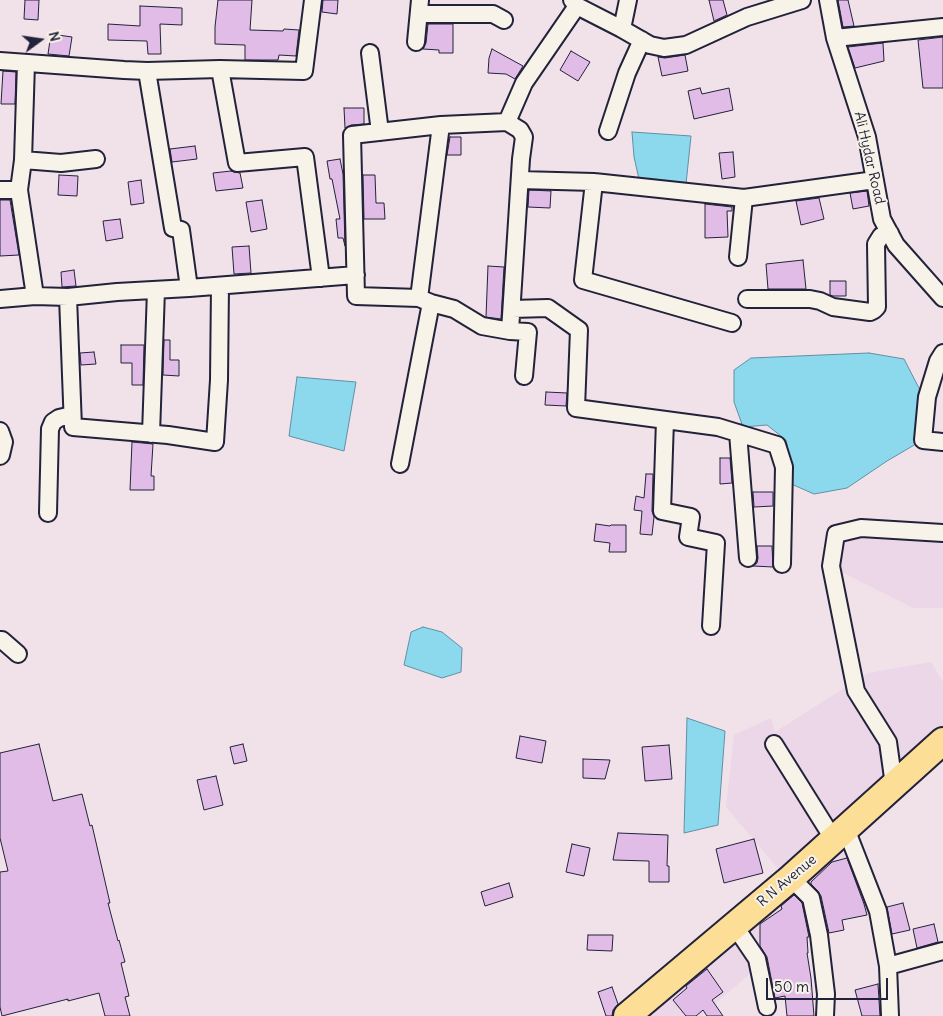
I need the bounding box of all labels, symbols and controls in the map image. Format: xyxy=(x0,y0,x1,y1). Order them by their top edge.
north arrow xyxy=(15,15,65,65)
text: N xyxy=(45,29,64,43)
street label: Ali Hydar Road xyxy=(850,110,888,206)
street label: R N Avenue xyxy=(754,851,820,911)
scale bar xyxy=(768,968,890,1000)
text: 50 m xyxy=(774,977,809,996)

